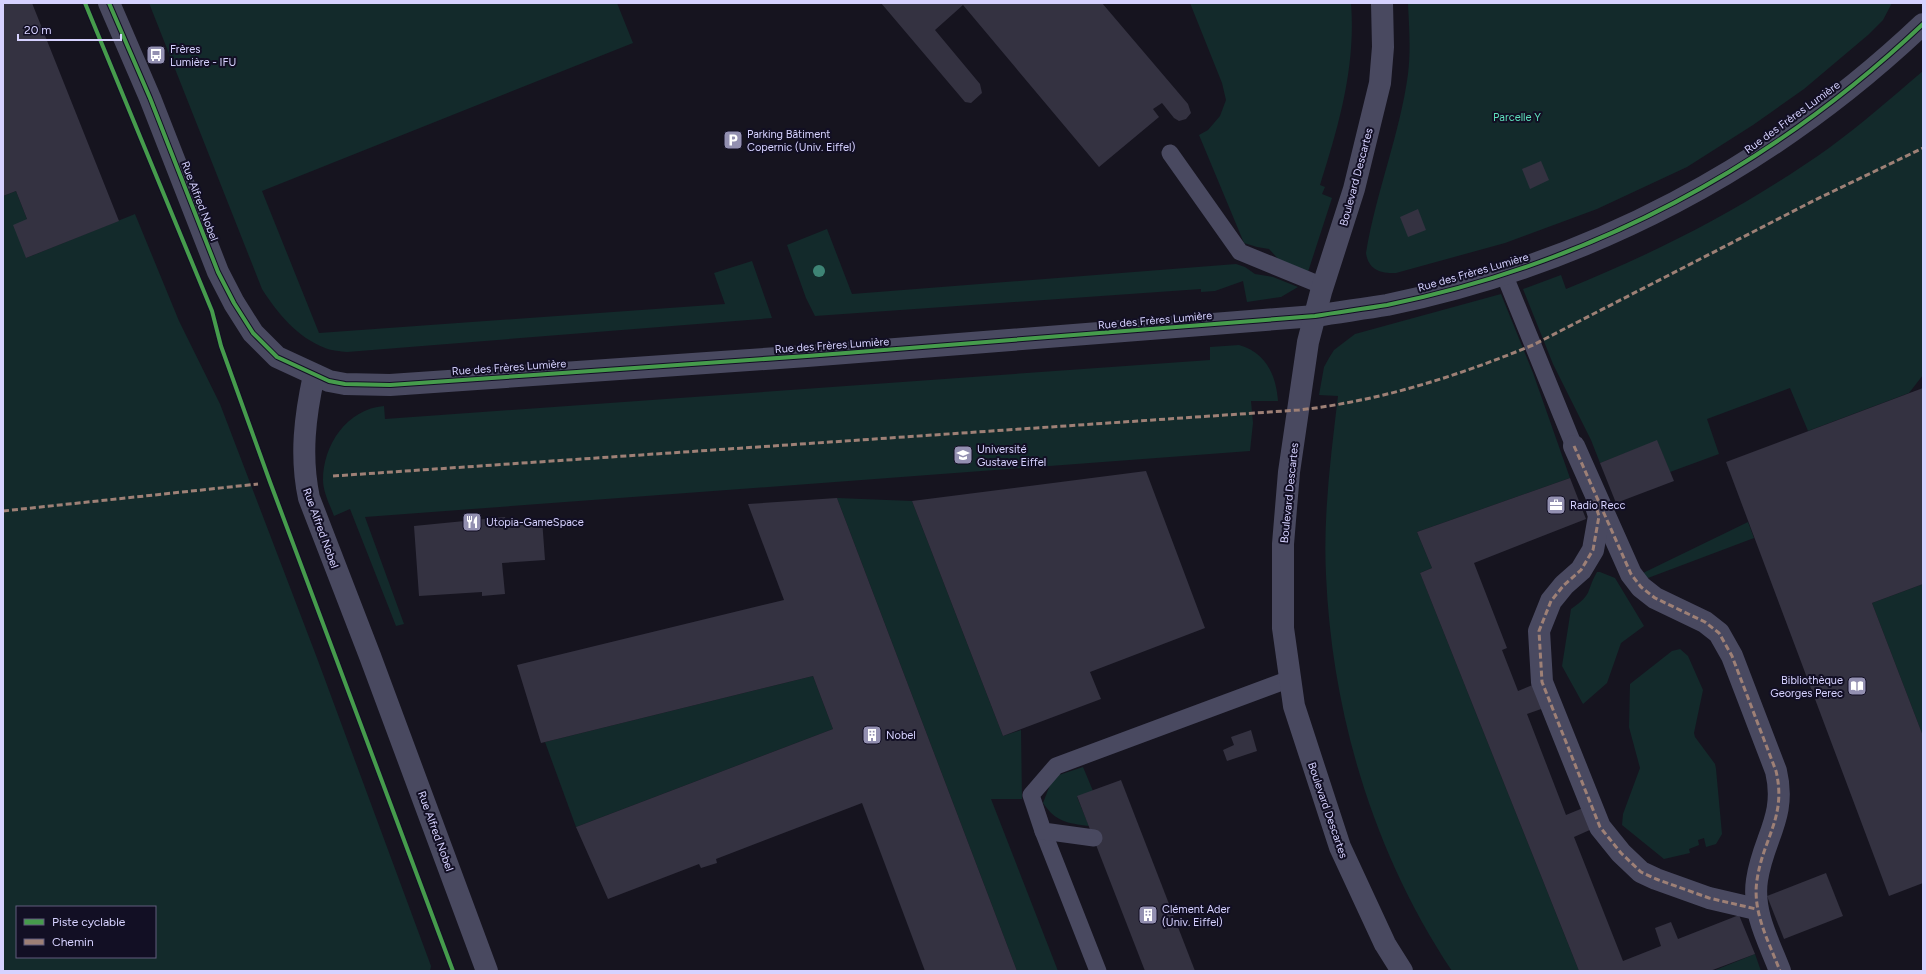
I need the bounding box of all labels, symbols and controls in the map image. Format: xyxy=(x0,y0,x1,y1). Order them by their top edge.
scale bar xyxy=(18,16,121,42)
text: 20 m xyxy=(24,23,52,37)
place label: Frères Lumière - IFU xyxy=(170,43,236,69)
bus stop icon: Frères Lumière - IFU xyxy=(145,44,167,66)
street label: Rue des Frères Lumière xyxy=(1742,78,1843,156)
park label: Parcelle Y xyxy=(1493,111,1541,124)
street label: Boulevard Descartes xyxy=(1337,127,1376,228)
place label: Parking Bâtiment Copernic (Univ. Eiffel) xyxy=(747,128,856,154)
parking icon: Parking Bâtiment Copernic (Univ. Eiffel) xyxy=(722,129,744,151)
street label: Rue Alfred Nobel xyxy=(178,159,221,243)
street label: Rue des Frères Lumière xyxy=(1416,250,1530,295)
street label: Rue des Frères Lumière xyxy=(1097,309,1213,332)
street label: Rue des Frères Lumière xyxy=(774,335,890,356)
street label: Rue des Frères Lumière xyxy=(451,357,567,378)
street label: Boulevard Descartes xyxy=(1278,442,1301,544)
place label: Université Gustave Eiffel xyxy=(977,443,1046,469)
school or university icon: Université Gustave Eiffel xyxy=(952,444,974,466)
street label: Rue Alfred Nobel xyxy=(300,486,341,570)
office icon: Radio Recc xyxy=(1545,494,1567,516)
place label: Radio Recc xyxy=(1570,499,1625,512)
restaurant icon: Utopia-GameSpace xyxy=(461,511,483,533)
place label: Utopia-GameSpace xyxy=(486,516,584,529)
place label: Bibliothèque Georges Perec xyxy=(1770,674,1843,700)
library icon: Bibliothèque Georges Perec xyxy=(1846,675,1868,697)
building icon: Nobel xyxy=(861,724,883,746)
place label: Nobel xyxy=(886,729,916,742)
street label: Boulevard Descartes xyxy=(1305,760,1350,860)
street label: Rue Alfred Nobel xyxy=(415,789,456,873)
place label: Clément Ader (Univ. Eiffel) xyxy=(1162,903,1231,929)
building icon: Clément Ader (Univ. Eiffel) xyxy=(1137,904,1159,926)
legend xyxy=(16,906,156,958)
text: Piste cyclable xyxy=(52,915,126,929)
text: Chemin xyxy=(52,935,94,949)

